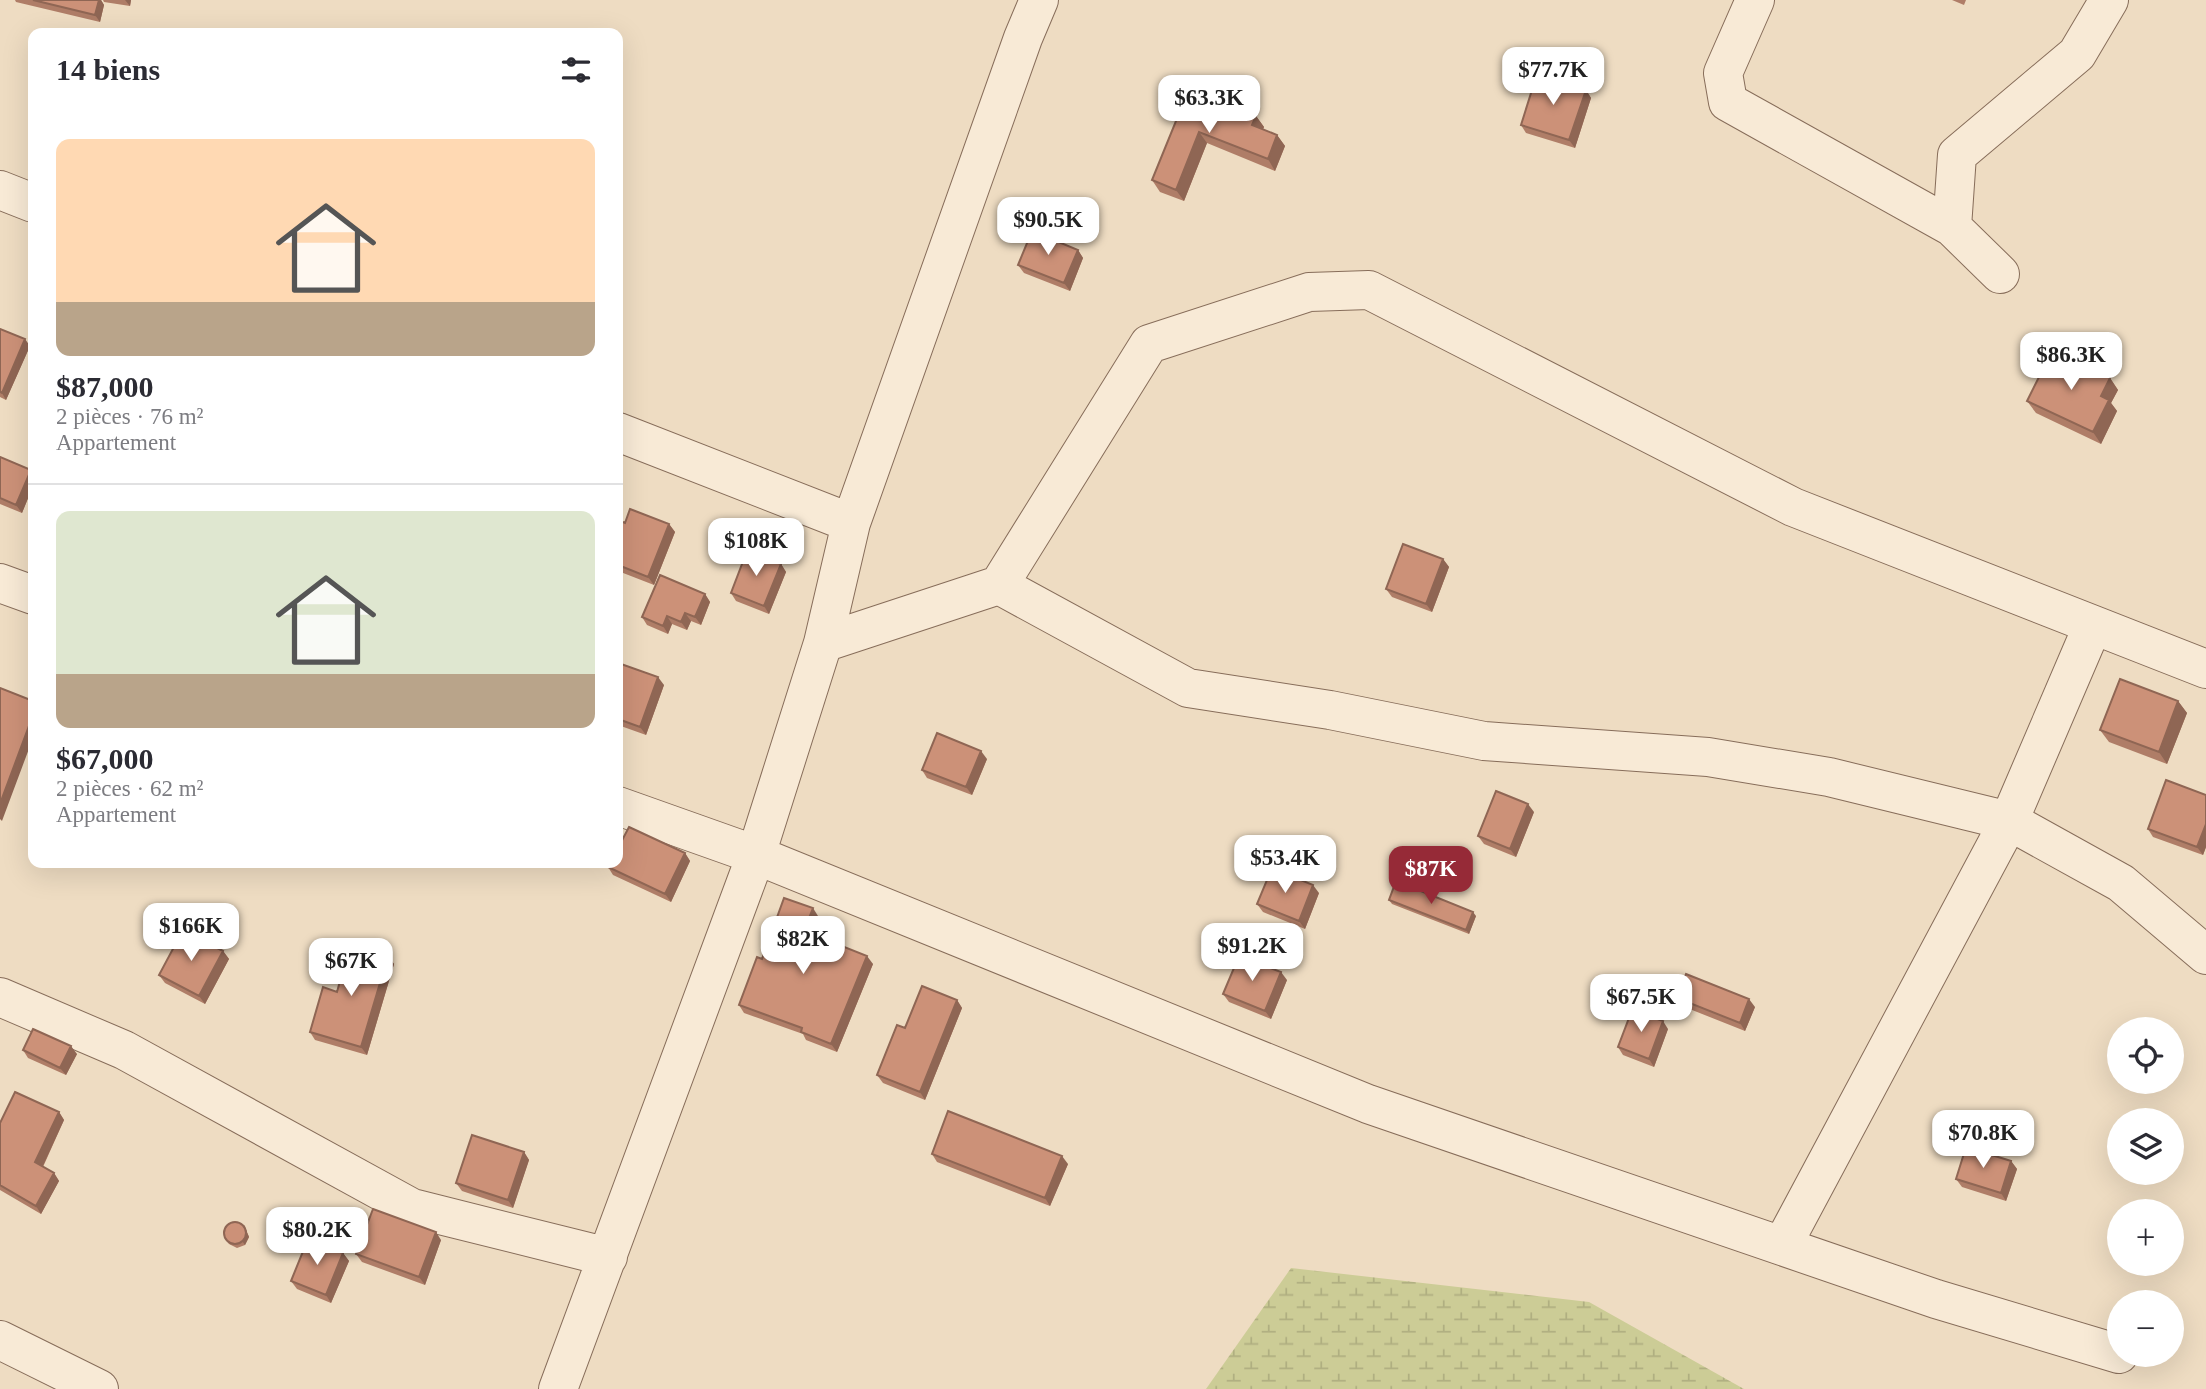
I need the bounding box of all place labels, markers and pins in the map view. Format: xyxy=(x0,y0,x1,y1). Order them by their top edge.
pin: $77.7K xyxy=(1496,48,1610,107)
pin: $63.3K xyxy=(1152,76,1266,135)
pin: $90.5K xyxy=(991,198,1105,257)
pin: $86.3K xyxy=(2014,332,2128,392)
pin: $108K xyxy=(707,518,805,578)
pin: $53.4K xyxy=(1228,836,1342,895)
pin: $87K xyxy=(1390,846,1472,906)
pin: $166K xyxy=(142,904,240,963)
pin: $82K xyxy=(762,916,844,976)
pin: $91.2K xyxy=(1195,923,1309,983)
pin: $67K xyxy=(310,939,392,998)
pin: $67.5K xyxy=(1584,974,1698,1034)
pin: $70.8K xyxy=(1926,1110,2040,1170)
pin: $80.2K xyxy=(260,1208,374,1267)

